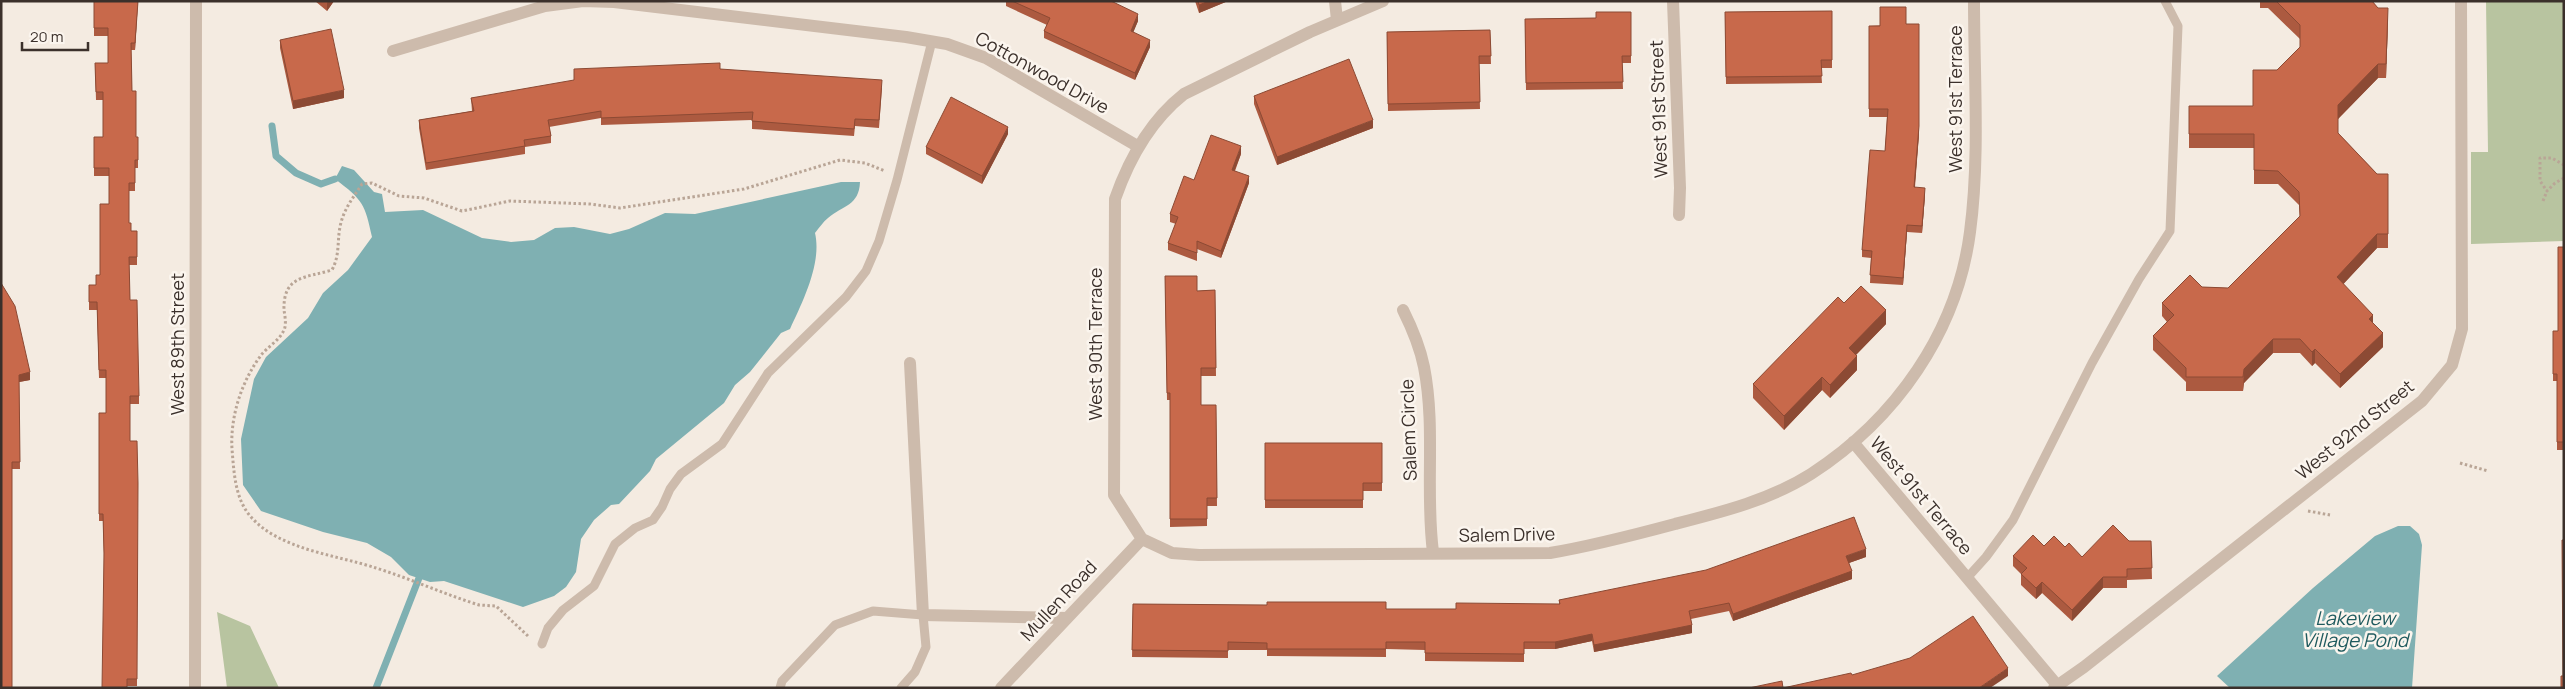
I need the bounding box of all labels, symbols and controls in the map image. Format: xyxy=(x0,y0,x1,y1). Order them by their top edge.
scale bar xyxy=(22,20,89,52)
street label: Cottonwood Drive xyxy=(971,25,1114,119)
street label: West 91st Terrace xyxy=(1943,25,1967,173)
text: 20 m xyxy=(30,26,63,47)
street label: West 91st Street xyxy=(1644,40,1672,178)
street label: West 90th Terrace xyxy=(1083,268,1107,420)
street label: West 89th Street xyxy=(165,273,189,415)
street label: West 92nd Street xyxy=(2290,374,2419,484)
street label: Salem Circle xyxy=(1394,379,1422,482)
street label: West 91st Terrace xyxy=(1865,431,1978,560)
street label: Salem Drive xyxy=(1459,521,1555,547)
street label: Mullen Road xyxy=(1015,555,1102,646)
water label: Lakeview Village Pond xyxy=(2302,605,2411,653)

